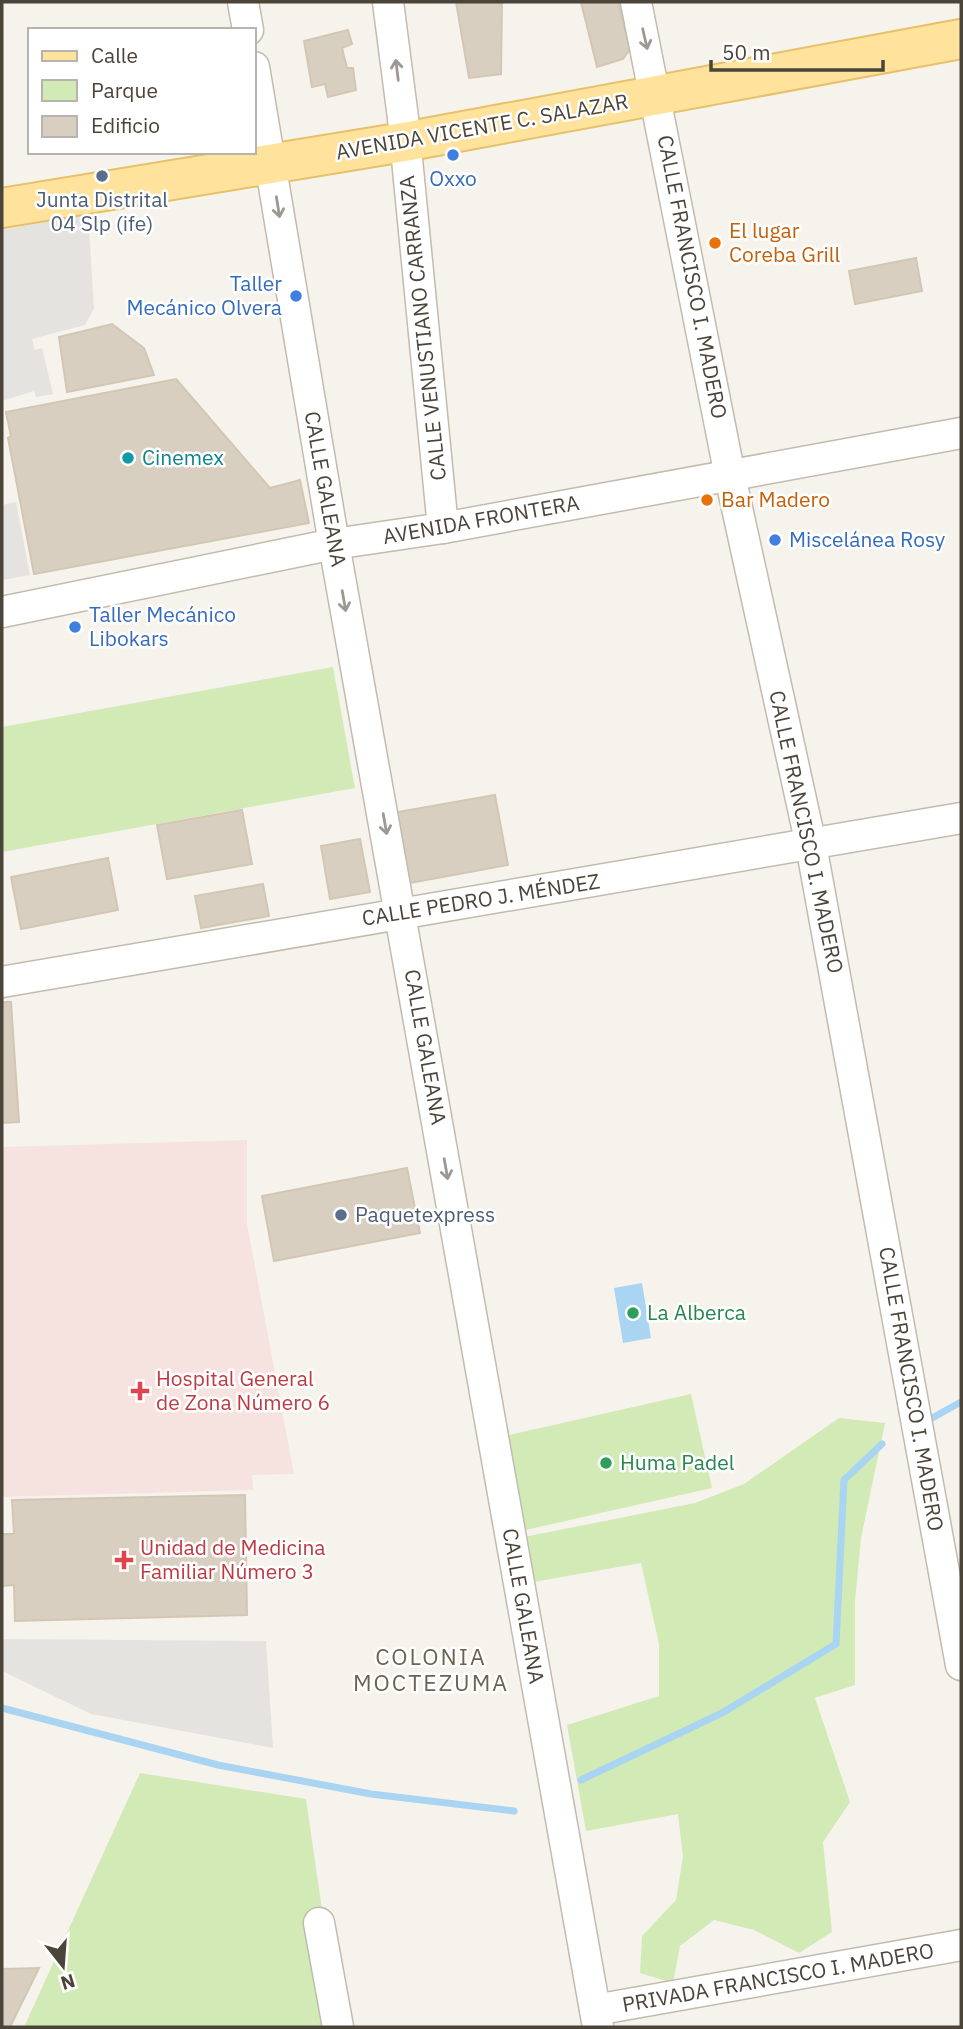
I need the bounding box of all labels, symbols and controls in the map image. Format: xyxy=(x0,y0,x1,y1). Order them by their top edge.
one-way arrow xyxy=(639,27,652,50)
legend xyxy=(28,28,256,154)
scale bar xyxy=(711,28,883,72)
text: 50 m xyxy=(722,38,771,66)
text: Calle xyxy=(91,41,138,69)
one-way arrow xyxy=(390,59,403,82)
text: Parque xyxy=(91,76,158,104)
street label: AVENIDA VICENTE C. SALAZAR xyxy=(333,86,630,166)
text: Edificio xyxy=(91,111,160,139)
street label: CALLE FRANCISCO I. MADERO xyxy=(652,133,734,421)
marker: Oxxo xyxy=(445,147,461,163)
place label: Oxxo xyxy=(429,164,477,192)
marker: Junta Distrital 04 Slp (ife) xyxy=(94,168,110,184)
street label: CALLE VENUSTIANO CARRANZA xyxy=(392,174,452,482)
place label: Junta Distrital 04 Slp (ife) xyxy=(36,185,168,237)
one-way arrow xyxy=(272,195,285,218)
place label: El lugar Coreba Grill xyxy=(729,216,840,268)
marker: El lugar Coreba Grill xyxy=(707,235,723,251)
place label: Taller Mecánico Olvera xyxy=(126,269,282,321)
marker: Taller Mecánico Olvera xyxy=(288,288,304,304)
street label: CALLE GALEANA xyxy=(299,409,353,569)
place label: Cinemex xyxy=(142,443,224,471)
marker: Cinemex xyxy=(120,450,136,466)
place label: Bar Madero xyxy=(721,485,830,513)
street label: AVENIDA FRONTERA xyxy=(380,488,581,550)
marker: Bar Madero xyxy=(699,492,715,508)
place label: Miscelánea Rosy xyxy=(789,525,946,553)
marker: Miscelánea Rosy xyxy=(767,532,783,548)
one-way arrow xyxy=(338,589,352,611)
place label: Taller Mecánico Libokars xyxy=(89,600,236,652)
marker: Taller Mecánico Libokars xyxy=(67,619,83,635)
street label: CALLE FRANCISCO I. MADERO xyxy=(763,688,851,976)
one-way arrow xyxy=(379,812,392,835)
street label: CALLE PEDRO J. MÉNDEZ xyxy=(360,866,602,932)
street label: CALLE GALEANA xyxy=(399,967,453,1127)
one-way arrow xyxy=(440,1157,453,1180)
place label: Paquetexpress xyxy=(355,1200,495,1228)
marker: Paquetexpress xyxy=(333,1207,349,1223)
street label: CALLE FRANCISCO I. MADERO xyxy=(873,1244,951,1533)
place label: La Alberca xyxy=(647,1298,746,1326)
marker: La Alberca xyxy=(625,1305,641,1321)
place label: Hospital General de Zona Número 6 xyxy=(156,1364,330,1416)
marker: Hospital General de Zona Número 6 xyxy=(130,1381,150,1401)
place label: Huma Padel xyxy=(620,1448,735,1476)
marker: Huma Padel xyxy=(598,1455,614,1471)
street label: CALLE GALEANA xyxy=(497,1526,551,1686)
place label: Unidad de Medicina Familiar Número 3 xyxy=(140,1533,326,1585)
marker: Unidad de Medicina Familiar Número 3 xyxy=(114,1550,134,1570)
district label: COLONIA MOCTEZUMA xyxy=(353,1641,509,1697)
north arrow xyxy=(28,1931,98,2001)
street label: PRIVADA FRANCISCO I. MADERO xyxy=(620,1936,936,2018)
text: N xyxy=(58,1969,78,1996)

